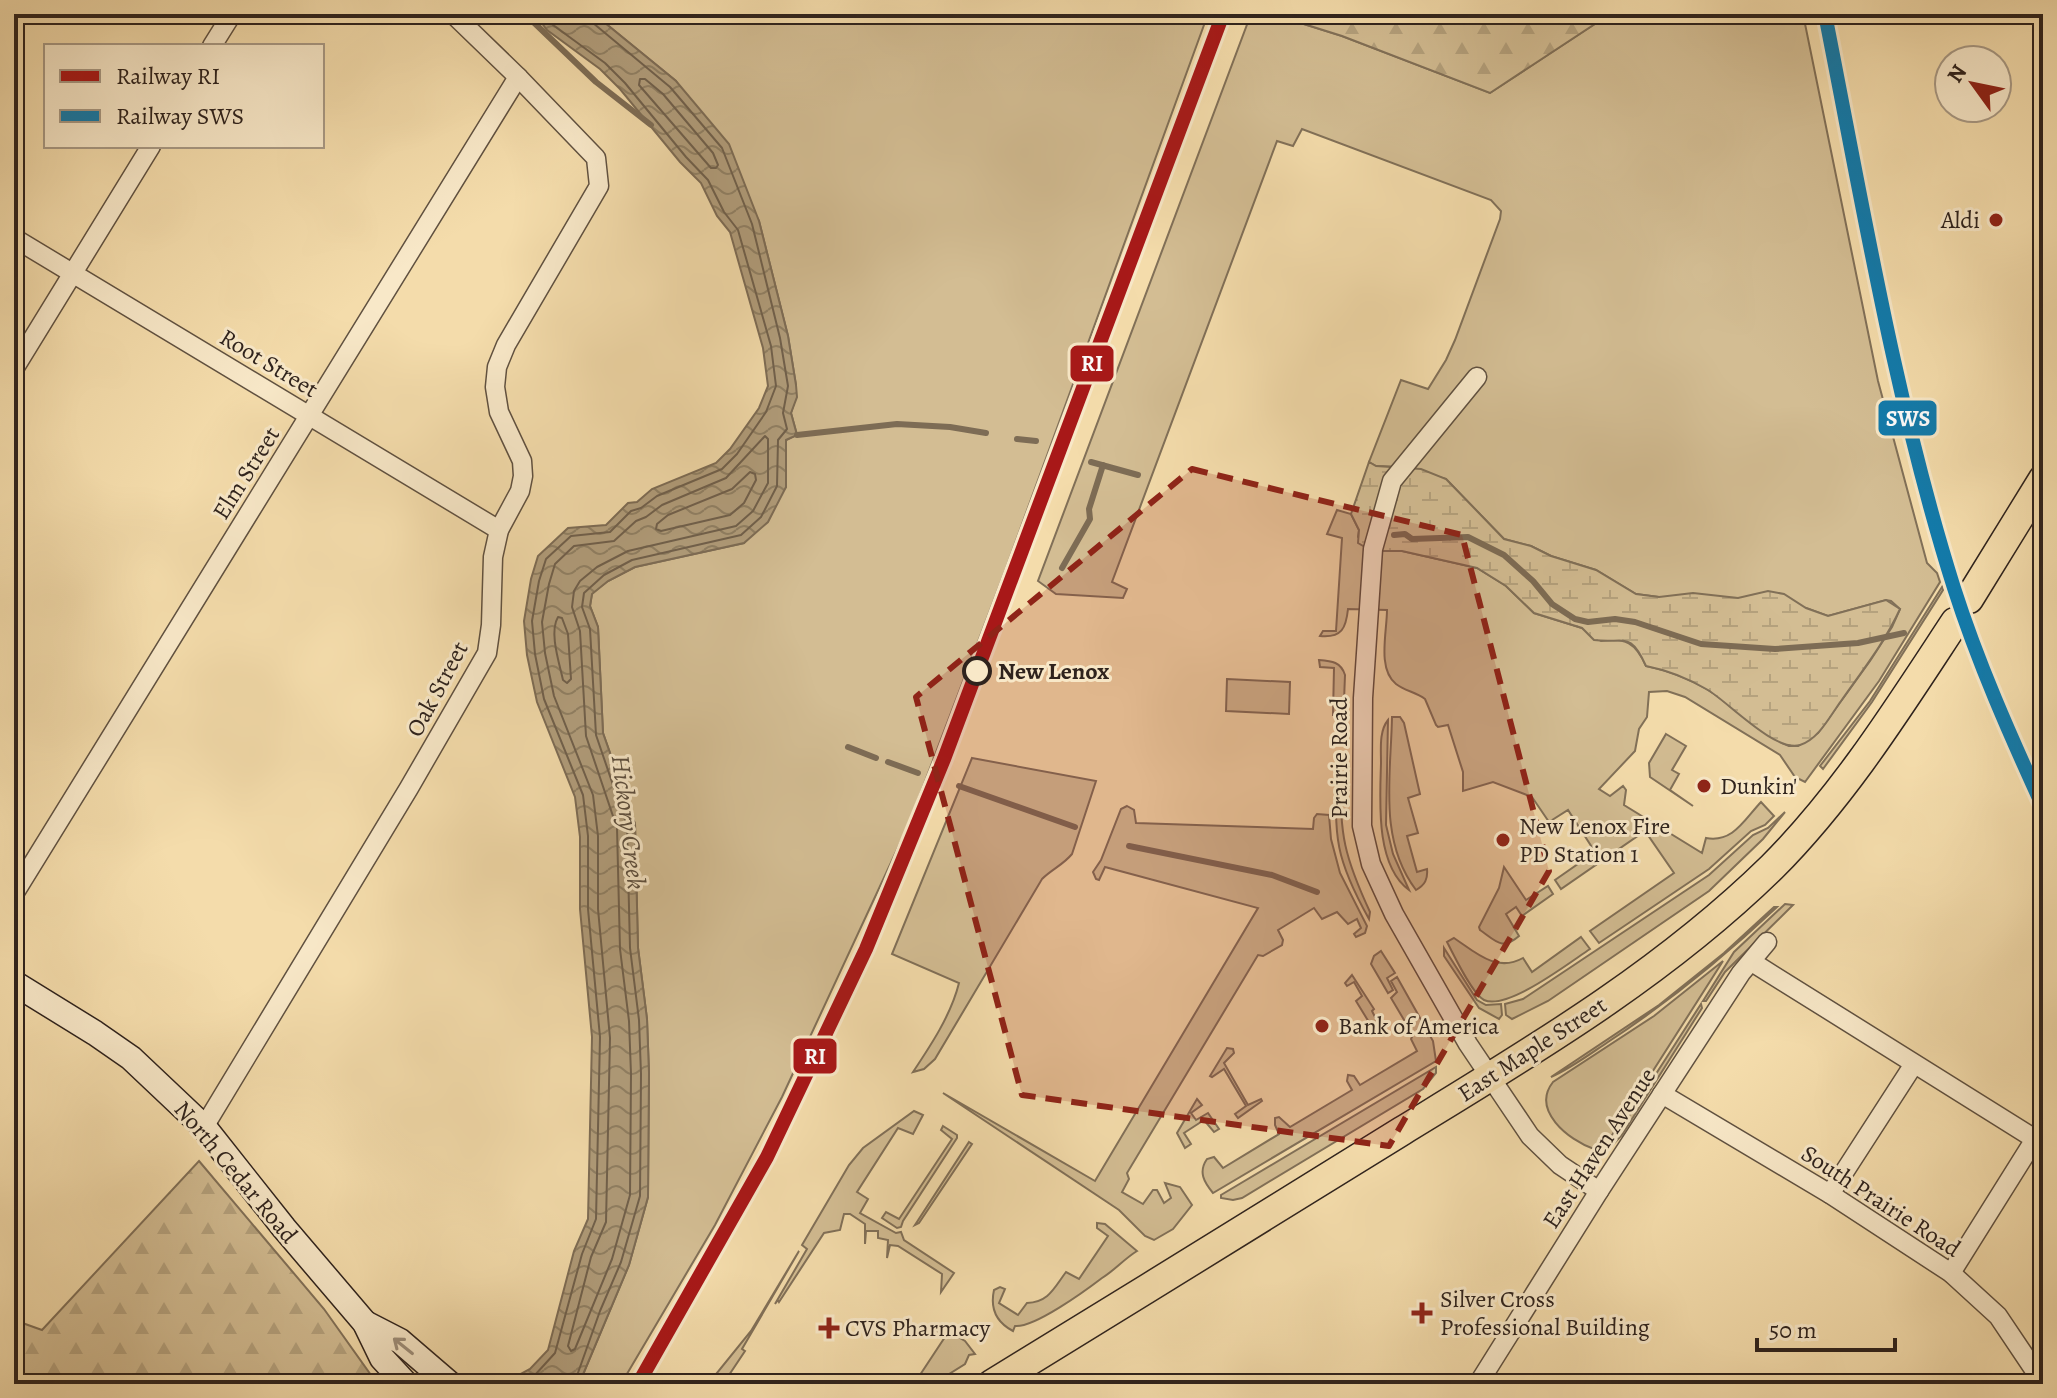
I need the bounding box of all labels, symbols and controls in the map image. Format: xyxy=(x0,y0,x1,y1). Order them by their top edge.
legend xyxy=(44,44,324,148)
north arrow xyxy=(1933,44,2013,124)
text: N xyxy=(1940,59,1974,89)
text: Railway RI xyxy=(116,60,220,92)
text: Railway SWS xyxy=(116,100,244,132)
place label: Aldi xyxy=(1940,204,1980,236)
marker: Aldi xyxy=(1987,211,2005,229)
street label: Root Street xyxy=(214,321,324,405)
line badge: RI xyxy=(1069,344,1115,383)
text: RI xyxy=(1081,349,1103,379)
line badge: SWS xyxy=(1877,399,1938,437)
text: SWS xyxy=(1886,404,1930,434)
street label: Elm Street xyxy=(205,420,287,525)
street label: Oak Street xyxy=(399,636,475,742)
place label: New Lenox xyxy=(998,655,1109,687)
marker: New Lenox xyxy=(963,657,991,685)
street label: Prairie Road xyxy=(1323,697,1355,819)
water label: Hickory Creek xyxy=(603,753,654,891)
place label: Dunkin' xyxy=(1720,770,1797,802)
marker: Dunkin' xyxy=(1695,777,1713,795)
place label: New Lenox Fire PD Station 1 xyxy=(1519,810,1670,870)
marker: New Lenox Fire PD Station 1 xyxy=(1494,831,1512,849)
street label: East Maple Street xyxy=(1451,989,1613,1109)
place label: Bank of America xyxy=(1338,1010,1500,1042)
marker: Bank of America xyxy=(1313,1017,1331,1035)
line badge: RI xyxy=(792,1037,838,1075)
text: RI xyxy=(804,1042,826,1072)
street label: East Haven Avenue xyxy=(1535,1061,1663,1235)
street label: North Cedar Road xyxy=(167,1094,305,1250)
street label: South Prairie Road xyxy=(1795,1137,1967,1265)
place label: Silver Cross Professional Building xyxy=(1440,1283,1650,1343)
marker: Silver Cross Professional Building xyxy=(1411,1302,1433,1324)
scale bar xyxy=(1757,1302,1895,1352)
place label: CVS Pharmacy xyxy=(845,1312,991,1344)
text: 50 m xyxy=(1769,1314,1817,1346)
marker: CVS Pharmacy xyxy=(820,1319,838,1337)
one-way arrow xyxy=(394,1337,414,1355)

